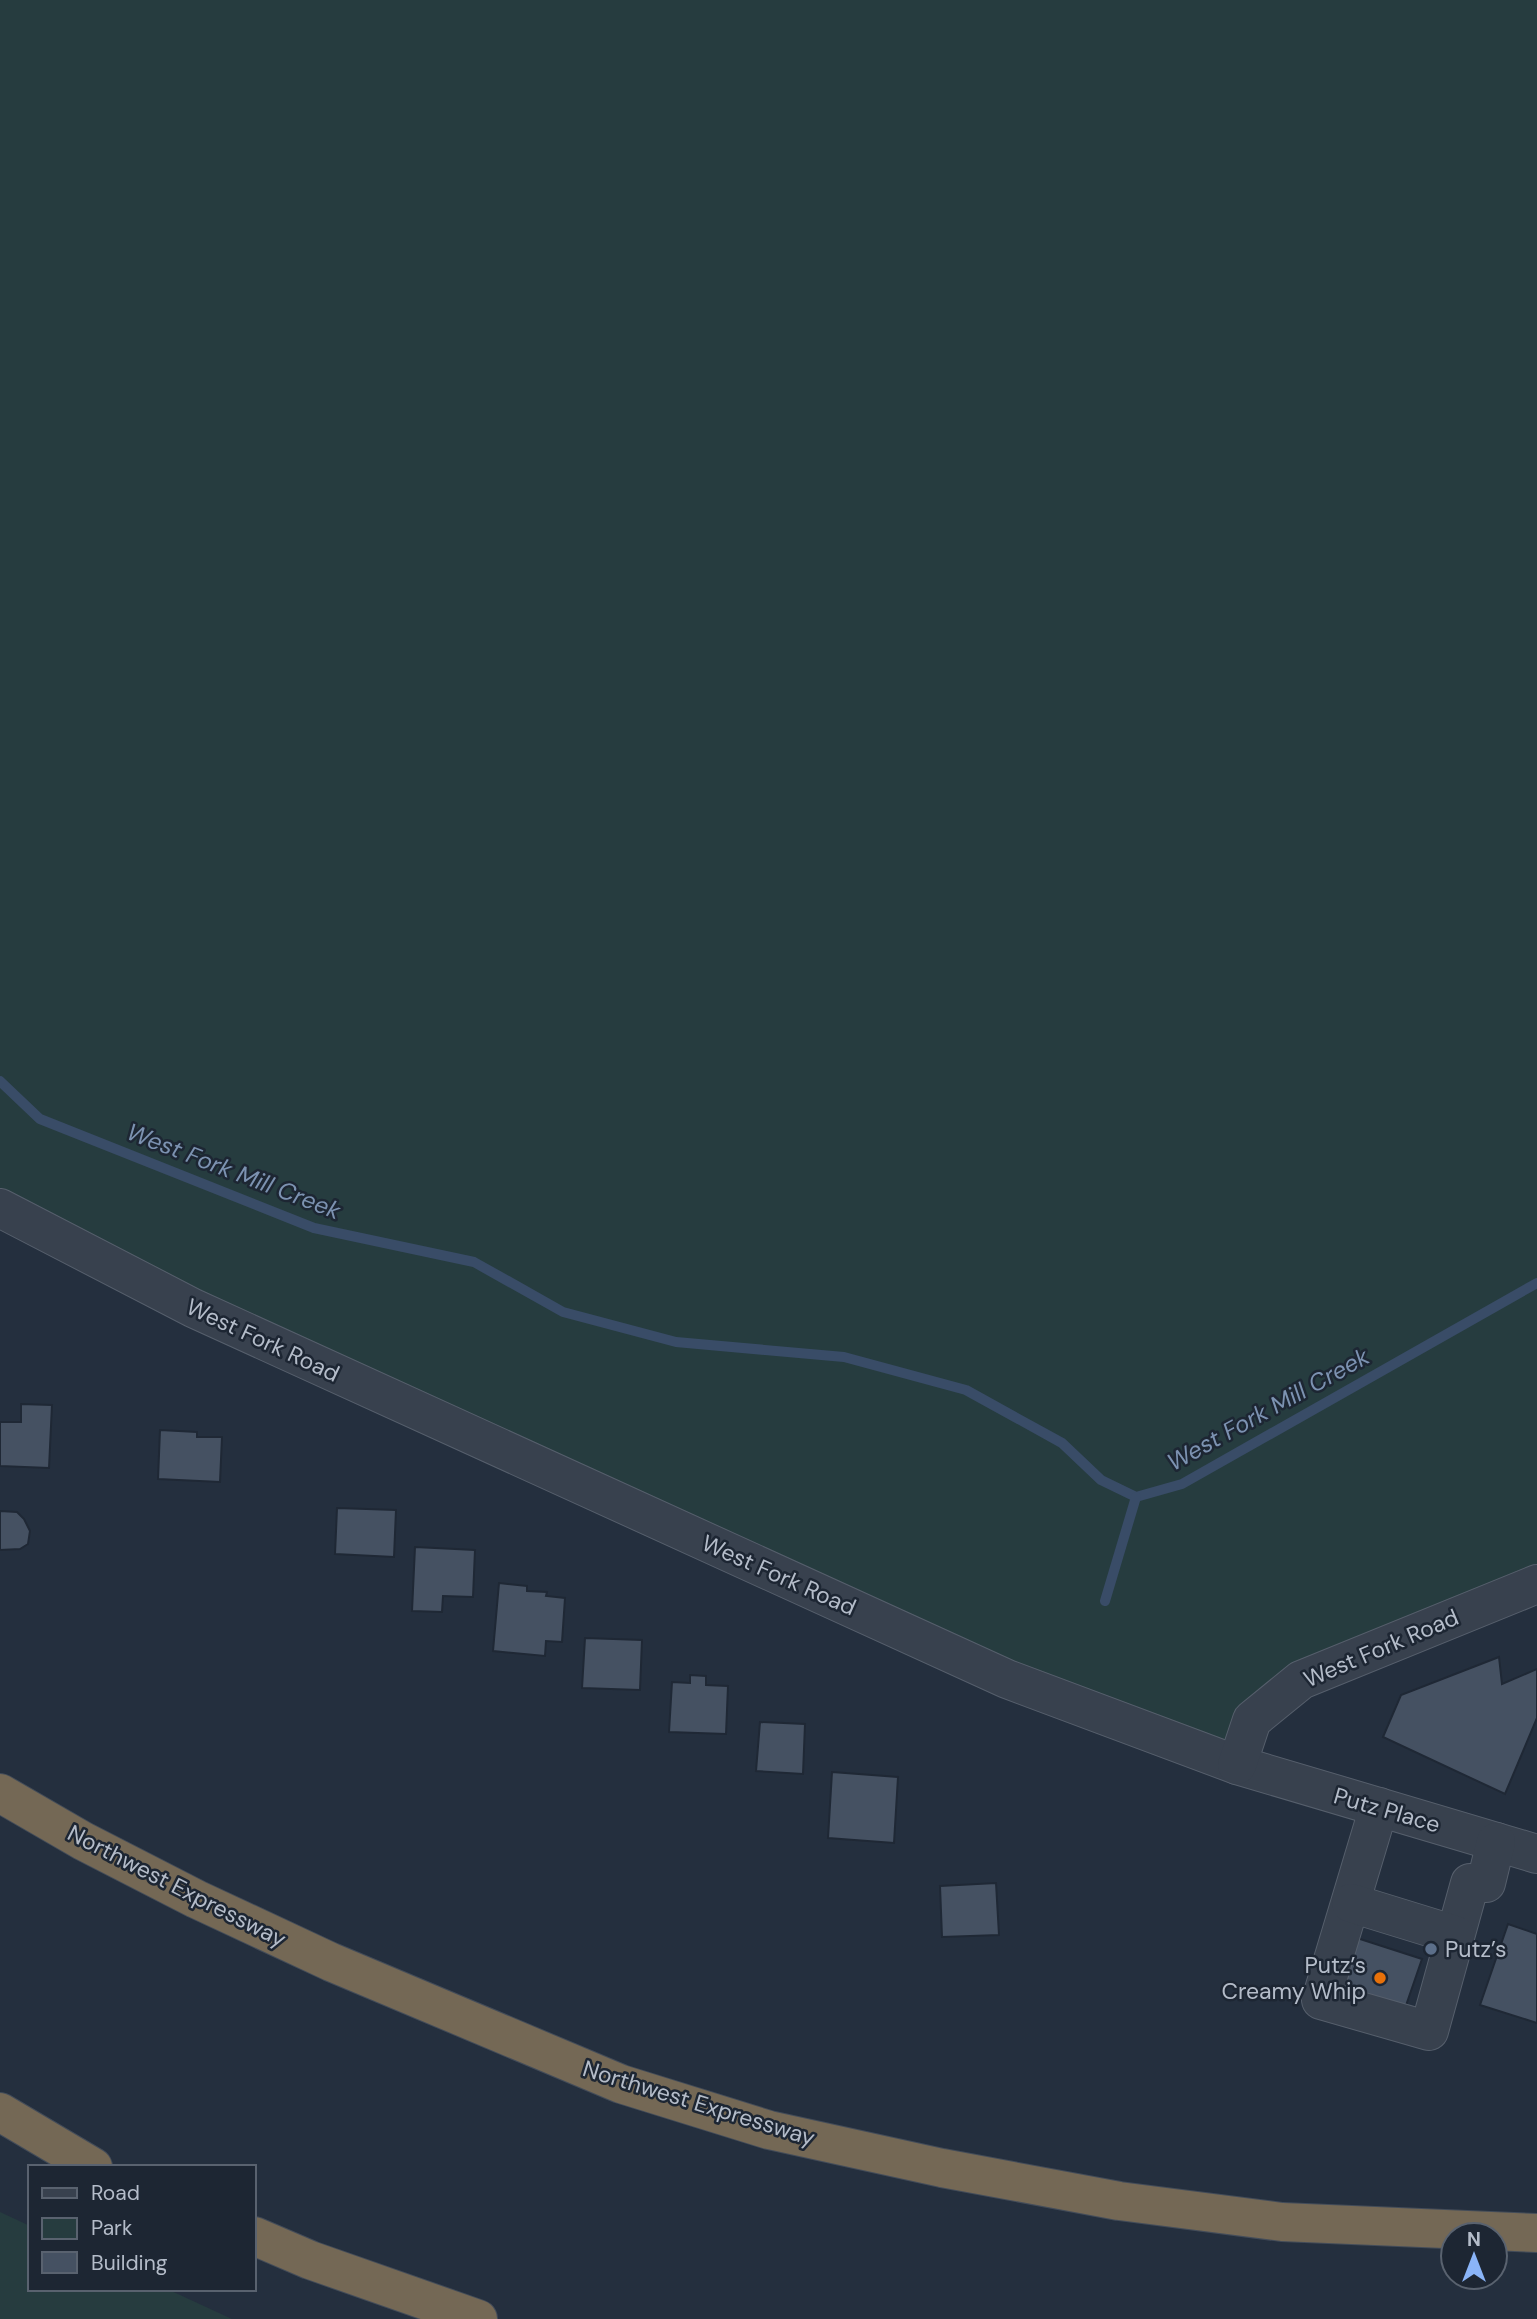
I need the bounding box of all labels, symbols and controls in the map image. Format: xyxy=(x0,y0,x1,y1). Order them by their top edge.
water label: West Fork Mill Creek xyxy=(123,1116,346,1226)
street label: West Fork Road xyxy=(182,1291,344,1389)
water label: West Fork Mill Creek xyxy=(1161,1340,1375,1478)
street label: West Fork Road xyxy=(697,1528,861,1622)
street label: West Fork Road xyxy=(1299,1602,1463,1694)
street label: Putz Place xyxy=(1330,1781,1444,1839)
street label: Northwest Expressway xyxy=(63,1818,292,1954)
place label: Putz’s xyxy=(1445,1934,1506,1964)
marker: Putz’s xyxy=(1423,1941,1439,1957)
place label: Putz’s Creamy Whip xyxy=(1221,1950,1366,2006)
marker: Putz’s Creamy Whip xyxy=(1372,1970,1388,1986)
street label: Northwest Expressway xyxy=(579,2053,819,2153)
legend xyxy=(28,2165,256,2291)
text: Road xyxy=(91,2179,140,2207)
text: Park xyxy=(91,2214,133,2242)
north arrow xyxy=(1439,2221,1509,2291)
text: N xyxy=(1467,2227,1481,2252)
text: Building xyxy=(91,2249,168,2277)

